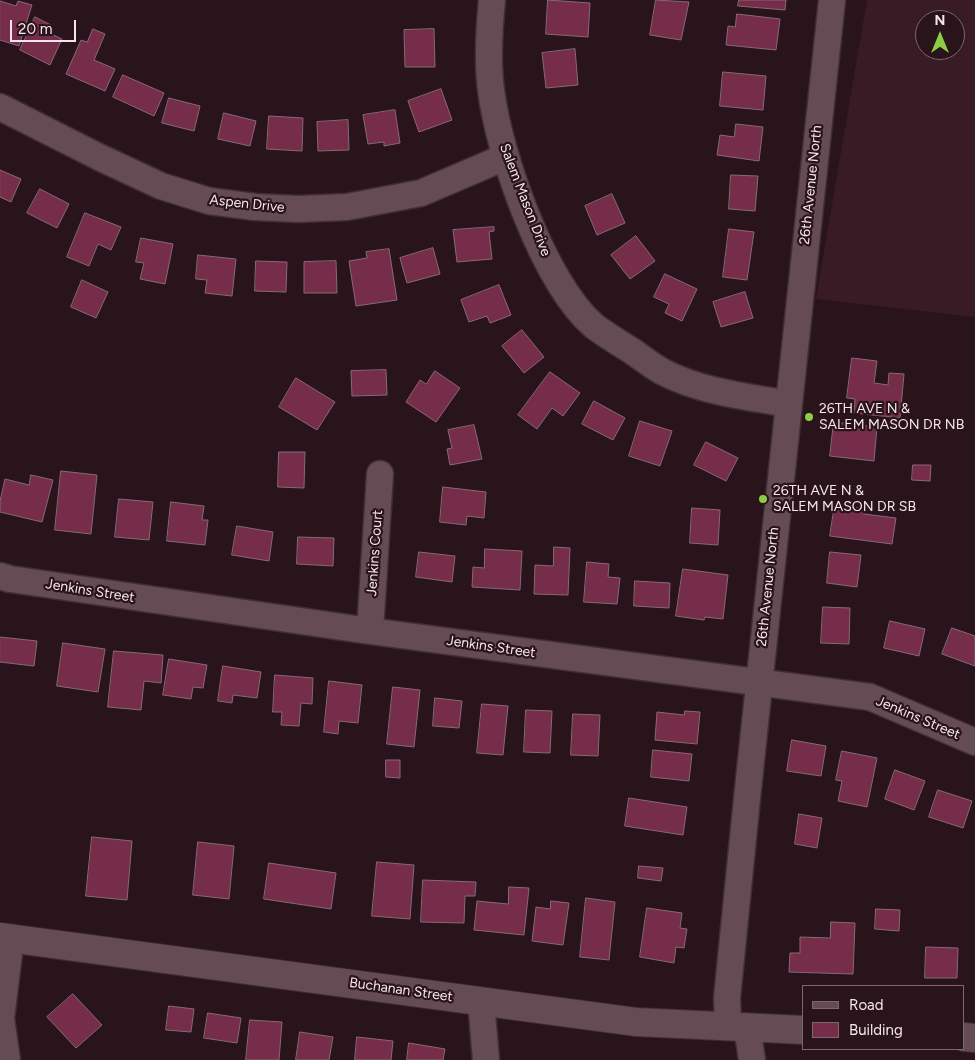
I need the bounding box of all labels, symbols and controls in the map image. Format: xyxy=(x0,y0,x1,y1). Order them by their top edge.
scale bar xyxy=(12,10,79,42)
north arrow xyxy=(915,10,965,60)
text: N xyxy=(935,12,945,29)
text: 20 m xyxy=(18,20,52,38)
street label: 26th Avenue North xyxy=(796,124,826,246)
street label: Salem Mason Drive xyxy=(496,141,554,259)
street label: Aspen Drive xyxy=(209,192,285,216)
place label: 26TH AVE N & SALEM MASON DR NB xyxy=(819,401,964,434)
marker: 26TH AVE N & SALEM MASON DR NB xyxy=(803,411,815,423)
place label: 26TH AVE N & SALEM MASON DR SB xyxy=(773,483,916,516)
marker: 26TH AVE N & SALEM MASON DR SB xyxy=(757,493,769,505)
street label: Jenkins Court xyxy=(364,509,386,597)
street label: 26th Avenue North xyxy=(753,526,783,648)
street label: Jenkins Street xyxy=(44,576,136,606)
street label: Jenkins Street xyxy=(445,632,537,662)
street label: Jenkins Street xyxy=(873,693,963,743)
street label: Buchanan Street xyxy=(348,974,454,1006)
legend xyxy=(802,985,965,1050)
text: Road xyxy=(849,996,884,1014)
text: Building xyxy=(849,1021,903,1039)

